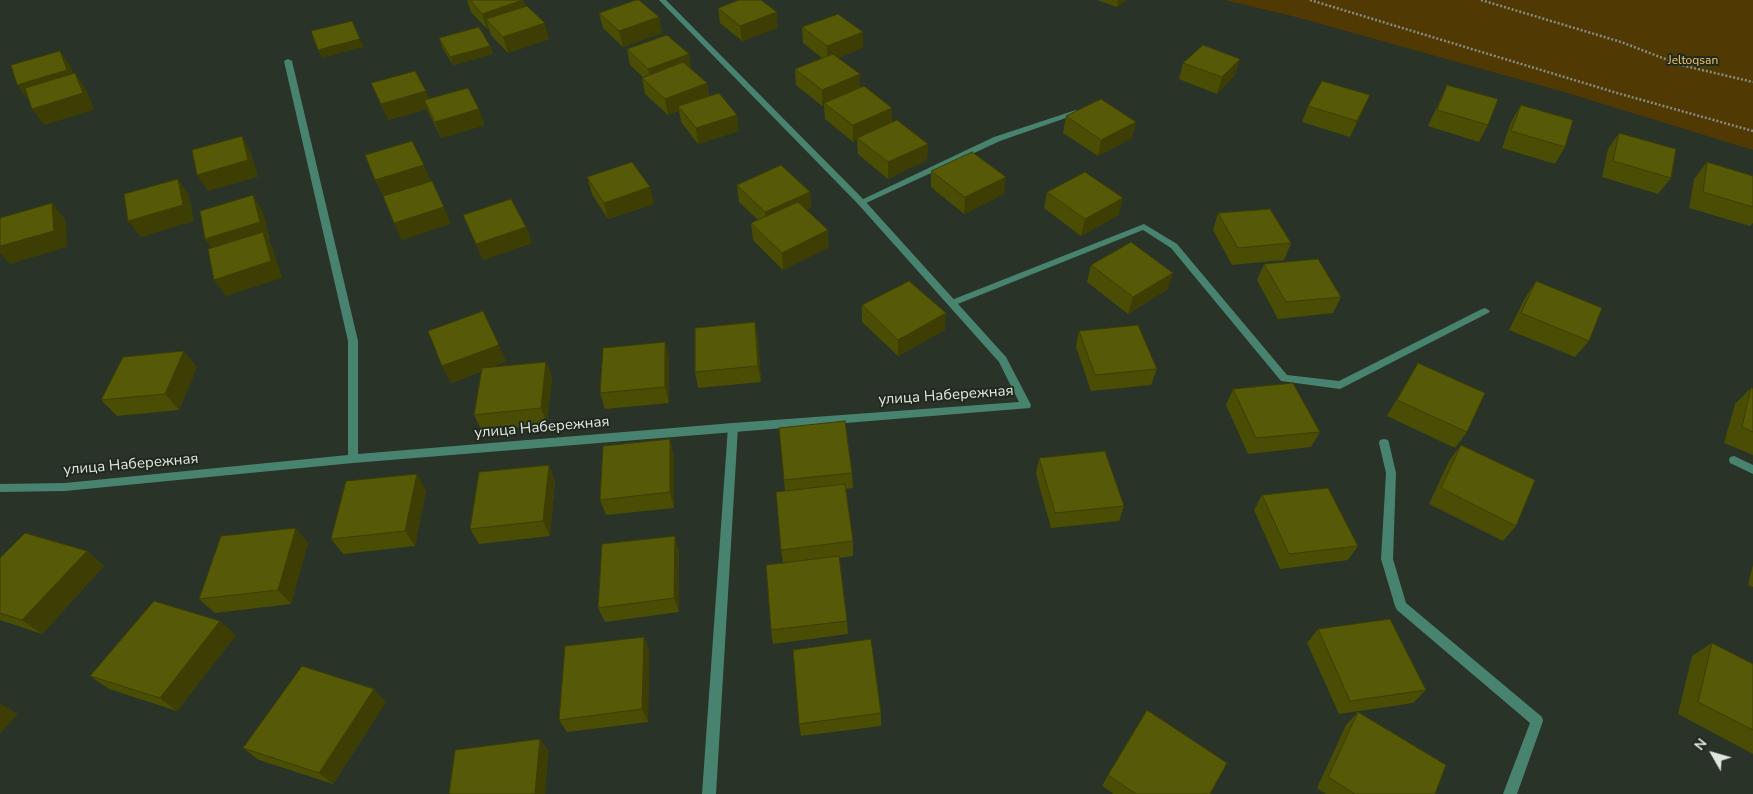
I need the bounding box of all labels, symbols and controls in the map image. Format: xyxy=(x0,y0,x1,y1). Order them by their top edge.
park label: Jeltoqsan xyxy=(1668,54,1718,68)
street label: улица Набережная xyxy=(878,382,1014,410)
street label: улица Набережная xyxy=(474,413,610,443)
street label: улица Набережная xyxy=(63,450,199,480)
north arrow xyxy=(1688,729,1738,779)
text: N xyxy=(1690,734,1711,754)

